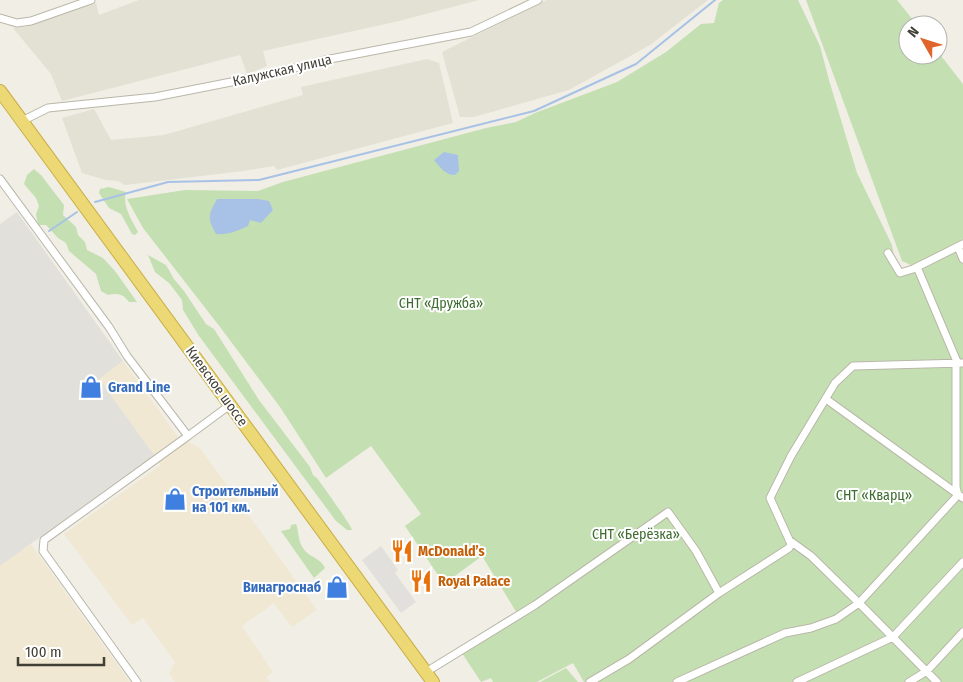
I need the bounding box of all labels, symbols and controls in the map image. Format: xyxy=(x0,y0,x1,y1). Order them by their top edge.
north arrow xyxy=(898,15,948,65)
text: N xyxy=(904,24,923,41)
street label: Калужская улица xyxy=(231,51,333,90)
park label: СНТ «Дружба» xyxy=(399,295,483,312)
street label: Киевское шоссе xyxy=(182,343,251,430)
shop icon: Grand Line xyxy=(78,374,104,400)
place label: Grand Line xyxy=(108,379,170,396)
place label: Строительный на 101 км. xyxy=(192,483,278,516)
shop icon: Строительный на 101 км. xyxy=(162,486,188,512)
park label: СНТ «Кварц» xyxy=(836,487,912,504)
park label: СНТ «Берёзка» xyxy=(592,526,680,543)
restaurant icon: McDonald’s xyxy=(389,538,415,564)
place label: McDonald’s xyxy=(418,543,485,560)
restaurant icon: Royal Palace xyxy=(408,568,434,594)
place label: Royal Palace xyxy=(438,573,510,590)
shop icon: Винагроснаб xyxy=(324,574,350,600)
place label: Винагроснаб xyxy=(243,579,321,596)
scale bar xyxy=(18,634,104,666)
text: 100 m xyxy=(25,643,62,661)

